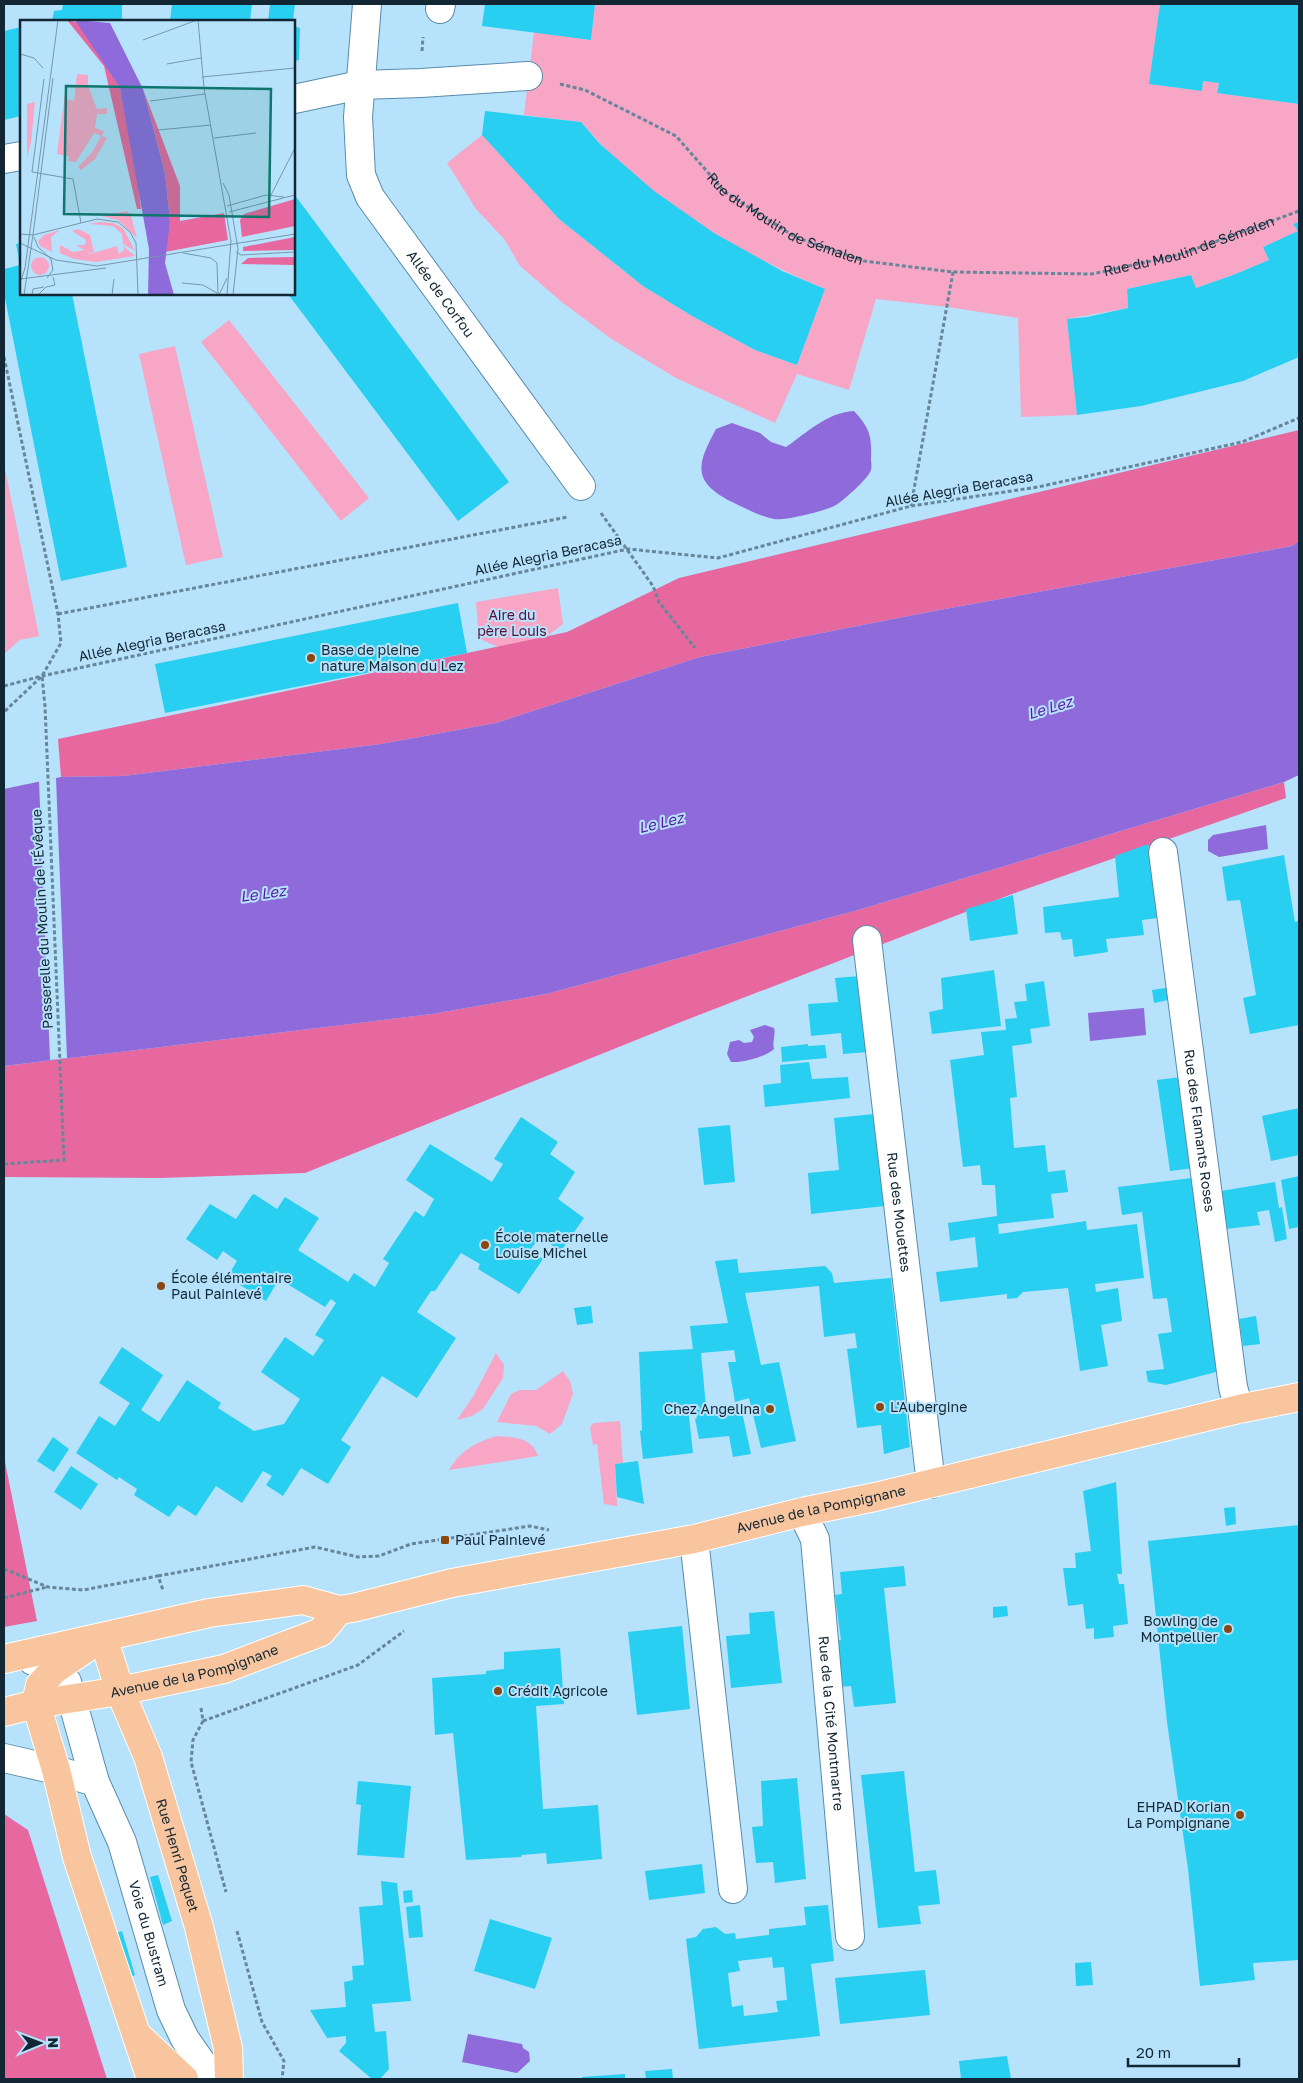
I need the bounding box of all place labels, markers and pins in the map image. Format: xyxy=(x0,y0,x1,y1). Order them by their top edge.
place label: Base de pleine nature Maison du Lez xyxy=(321,641,464,674)
marker: Base de pleine nature Maison du Lez xyxy=(305,652,317,664)
place label: École maternelle Louise Michel xyxy=(495,1228,608,1261)
marker: École maternelle Louise Michel xyxy=(479,1239,491,1251)
place label: École élémentaire Paul Painlevé xyxy=(171,1269,292,1302)
marker: École élémentaire Paul Painlevé xyxy=(155,1280,167,1292)
place label: L'Aubergine xyxy=(890,1398,967,1415)
place label: Chez Angelina xyxy=(664,1400,760,1417)
marker: L'Aubergine xyxy=(874,1401,886,1413)
marker: Chez Angelina xyxy=(764,1403,776,1415)
place label: Paul Painlevé xyxy=(455,1531,546,1548)
marker: Paul Painlevé xyxy=(439,1534,451,1546)
place label: Bowling de Montpellier xyxy=(1140,1612,1219,1645)
marker: Bowling de Montpellier xyxy=(1222,1623,1234,1635)
place label: Crédit Agricole xyxy=(508,1682,608,1699)
marker: Crédit Agricole xyxy=(492,1685,504,1697)
place label: EHPAD Korian La Pompignane xyxy=(1126,1798,1230,1831)
marker: EHPAD Korian La Pompignane xyxy=(1234,1809,1246,1821)

